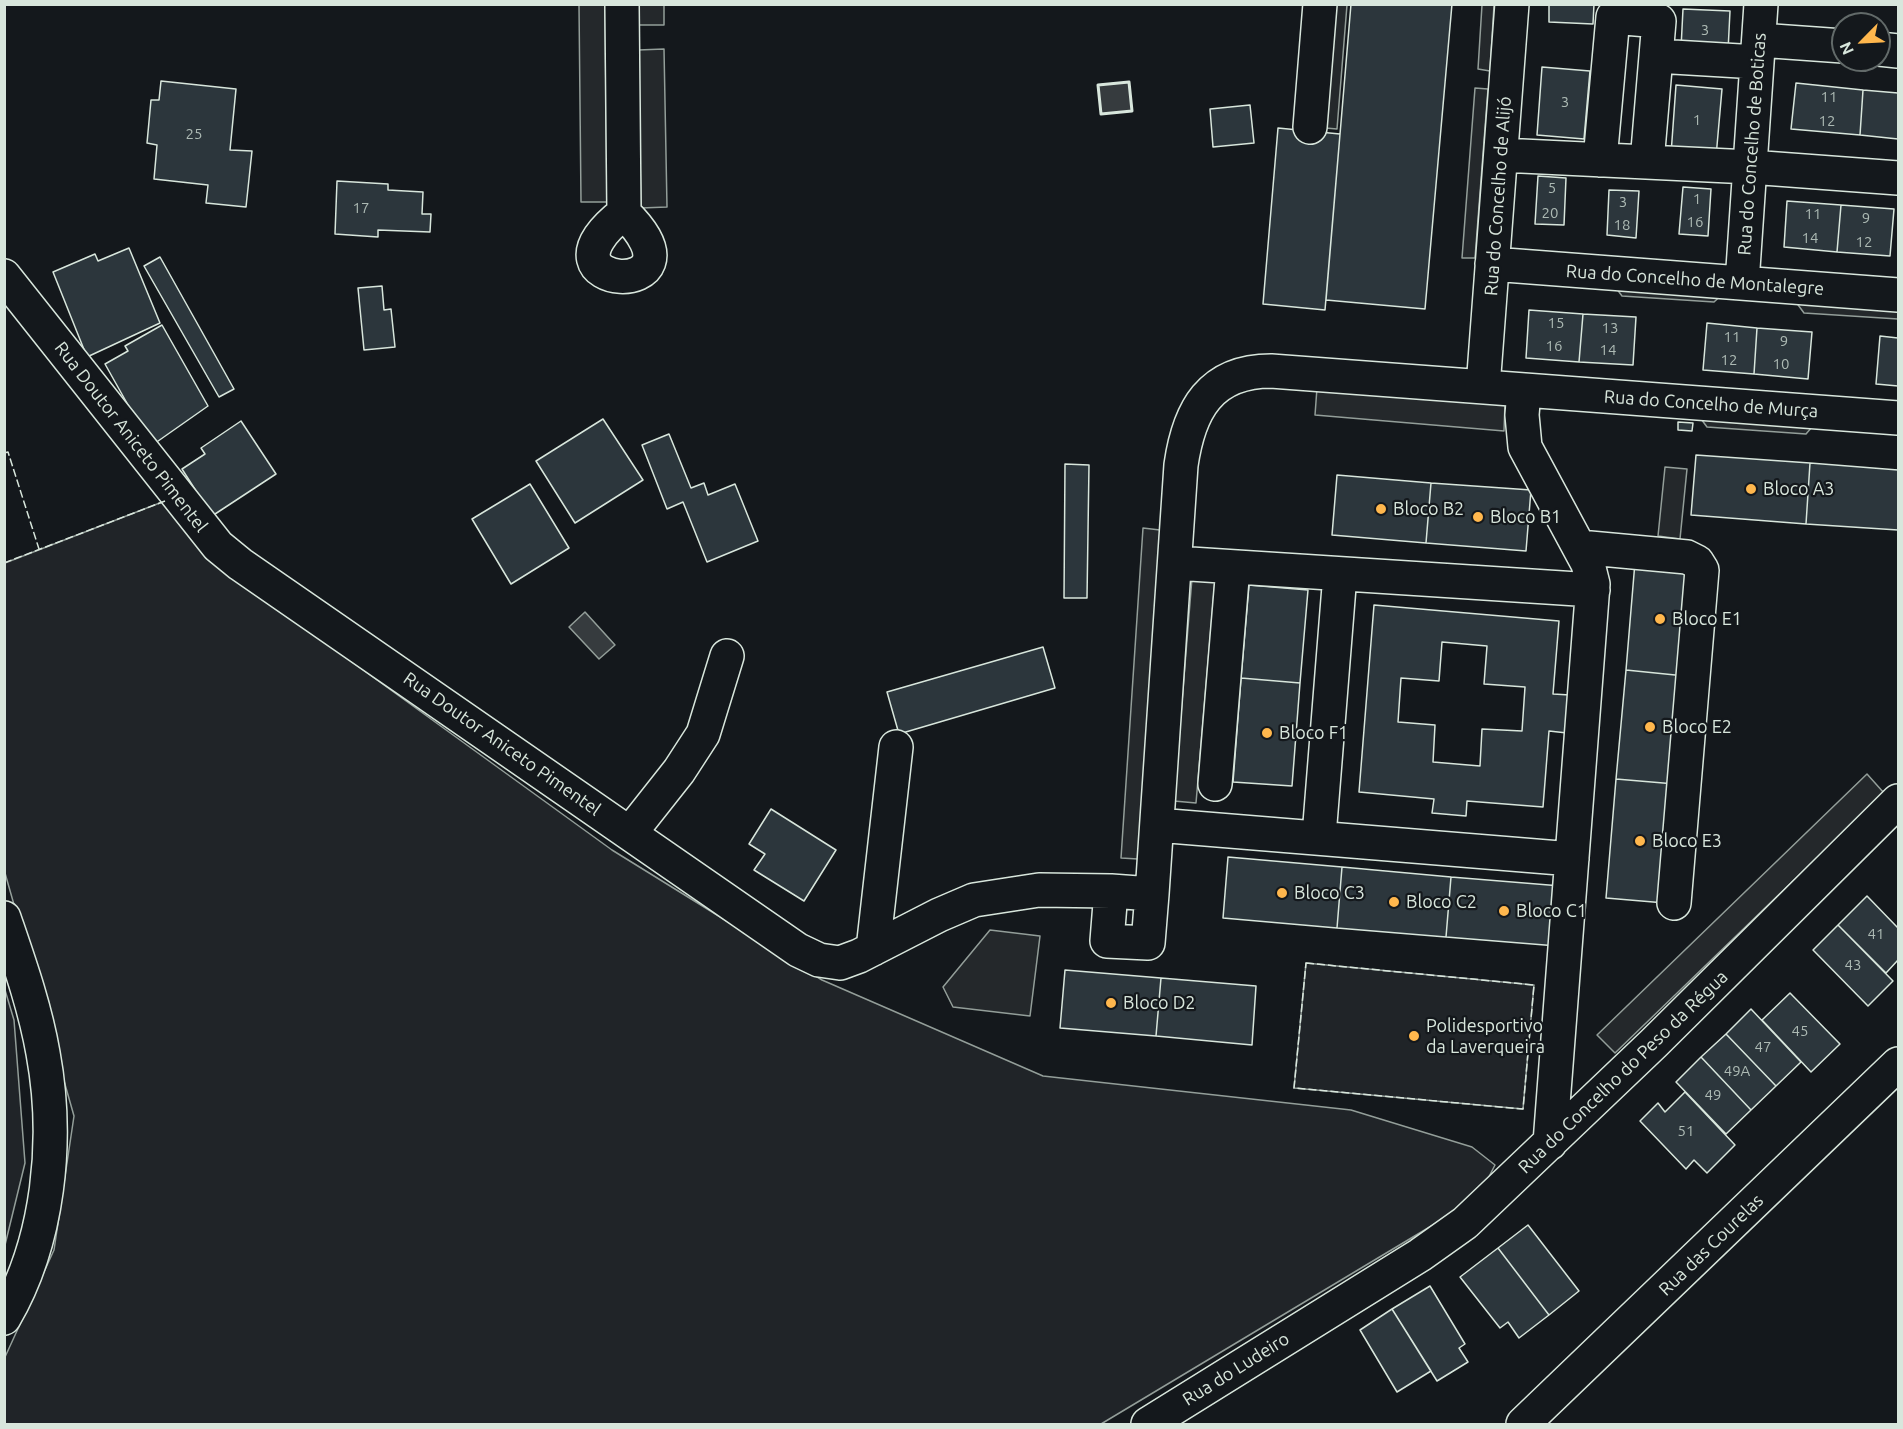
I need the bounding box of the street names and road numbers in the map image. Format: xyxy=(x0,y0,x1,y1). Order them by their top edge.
street label: Rua do Concelho de Boticas xyxy=(1733,32,1771,256)
street label: Rua do Concelho de Alijó xyxy=(1480,95,1516,297)
street label: Rua do Concelho de Montalegre xyxy=(1565,260,1825,300)
street label: Rua Doutor Aniceto Pimentel xyxy=(50,337,212,537)
street label: Rua do Concelho de Murça xyxy=(1603,386,1819,422)
street label: Rua Doutor Aniceto Pimentel xyxy=(399,668,605,820)
street label: Rua do Concelho do Peso da Régua xyxy=(1514,966,1732,1178)
street label: Rua das Courelas xyxy=(1654,1190,1768,1300)
street label: Rua do Ludeiro xyxy=(1179,1328,1293,1410)

